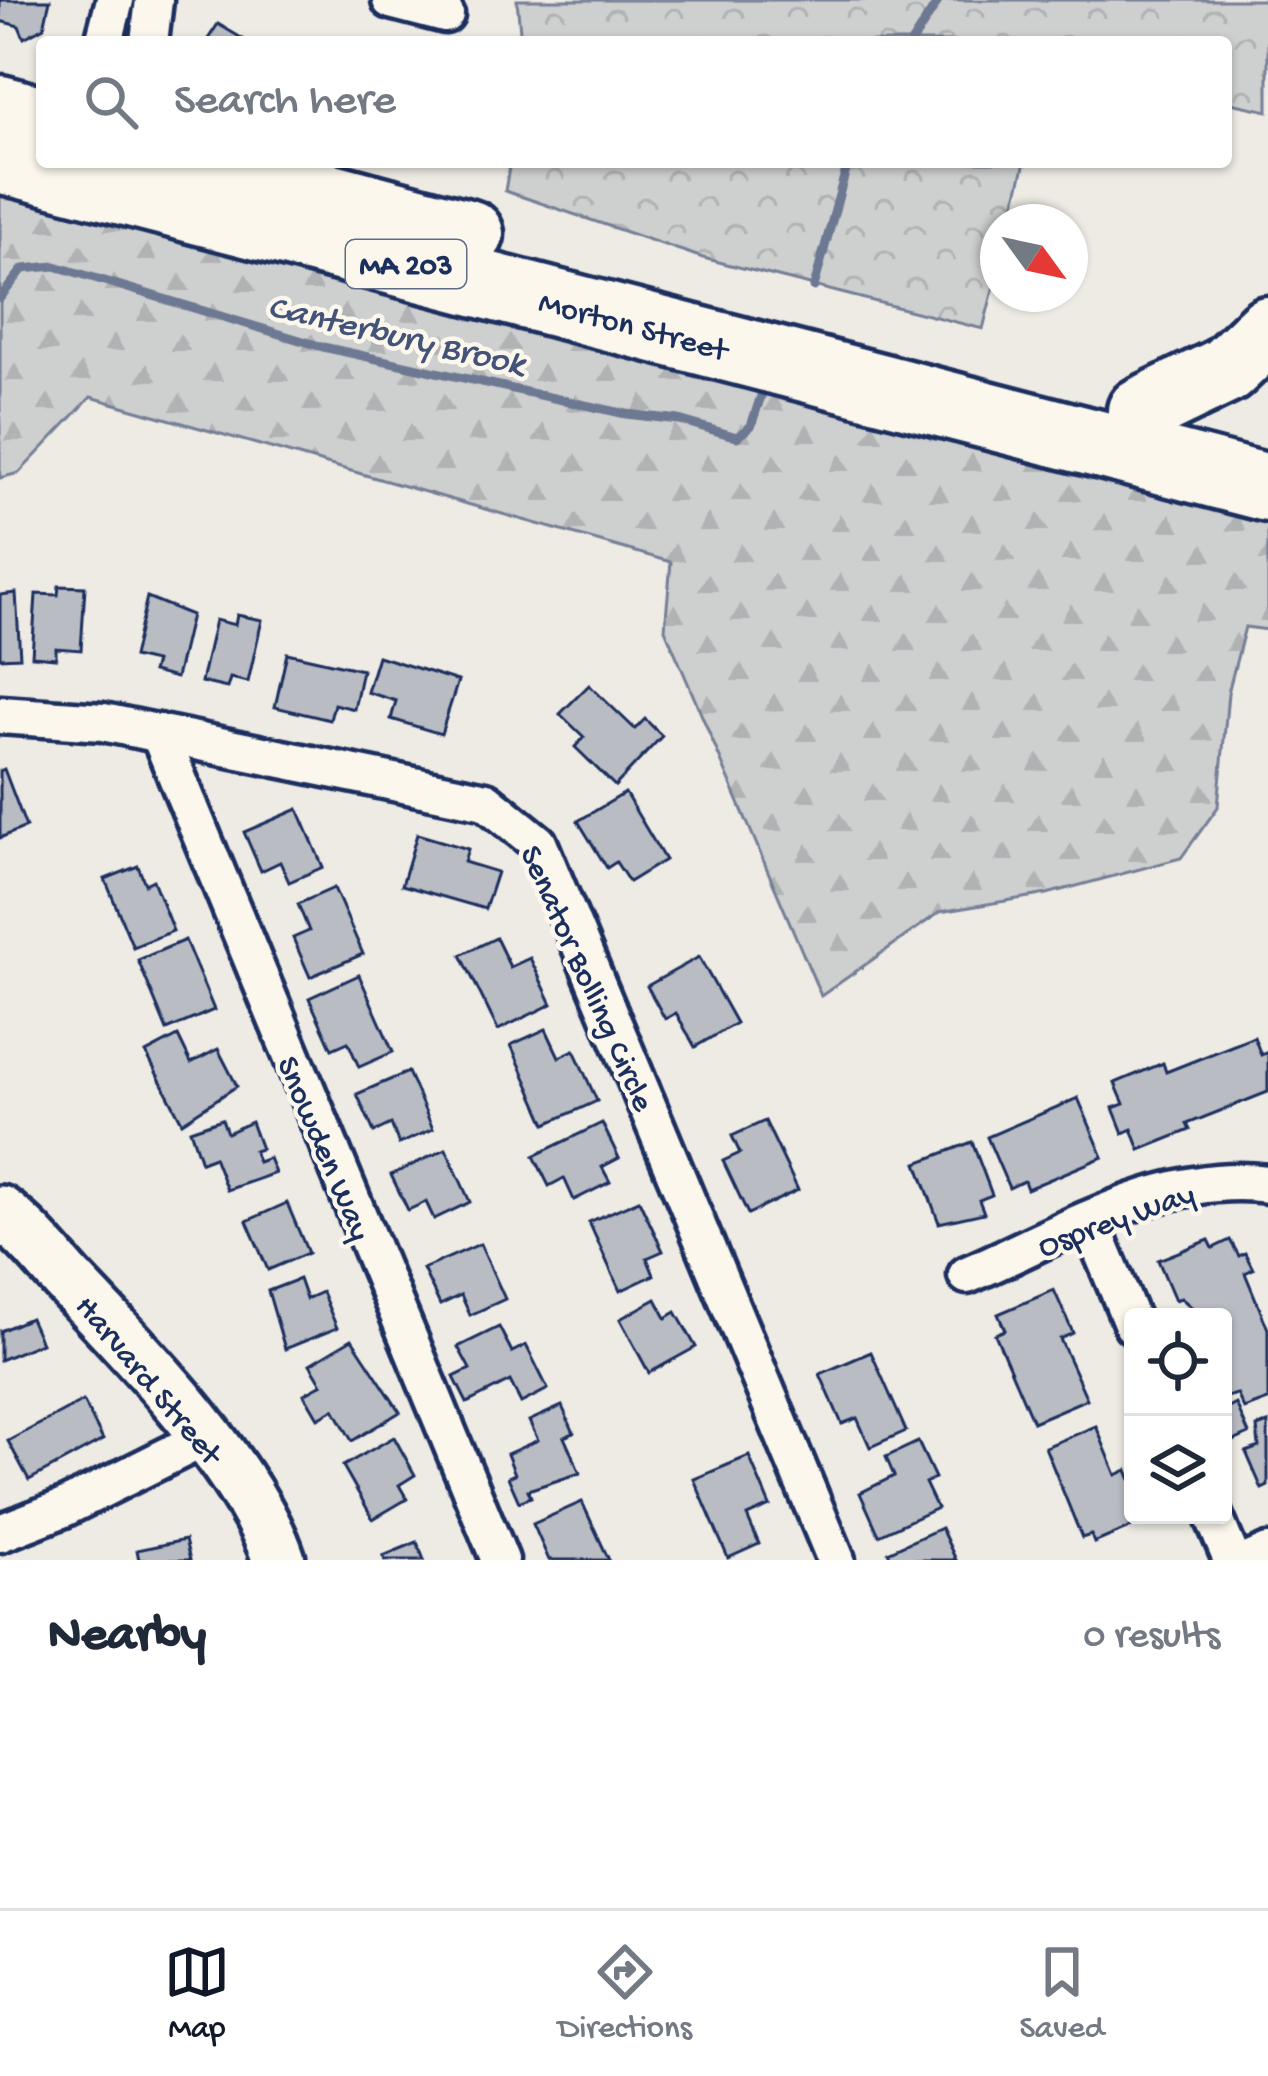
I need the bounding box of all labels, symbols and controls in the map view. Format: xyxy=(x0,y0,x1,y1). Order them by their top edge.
search box xyxy=(36,36,1232,168)
icon: search xyxy=(78,69,144,135)
text: Search here xyxy=(174,76,396,129)
north arrow xyxy=(980,204,1088,312)
road number: MA 203 xyxy=(346,240,466,288)
street label: Morton Street xyxy=(534,285,733,373)
water label: Canterbury Brook xyxy=(263,288,531,389)
street label: Senator Bolling Circle xyxy=(509,841,661,1119)
street label: Snowden Way xyxy=(266,1052,377,1247)
street label: Osprey Way xyxy=(1034,1177,1200,1268)
street label: Harvard Street xyxy=(65,1290,230,1476)
map controls xyxy=(1124,1308,1232,1524)
button: locate xyxy=(1124,1308,1232,1416)
button: layers xyxy=(1124,1416,1232,1524)
text: Nearby xyxy=(48,1608,206,1668)
text: 0 results xyxy=(1083,1615,1220,1661)
tab: Map xyxy=(164,1939,230,2049)
tab: Directions xyxy=(558,1939,692,2049)
tab: Saved xyxy=(1020,1939,1104,2049)

